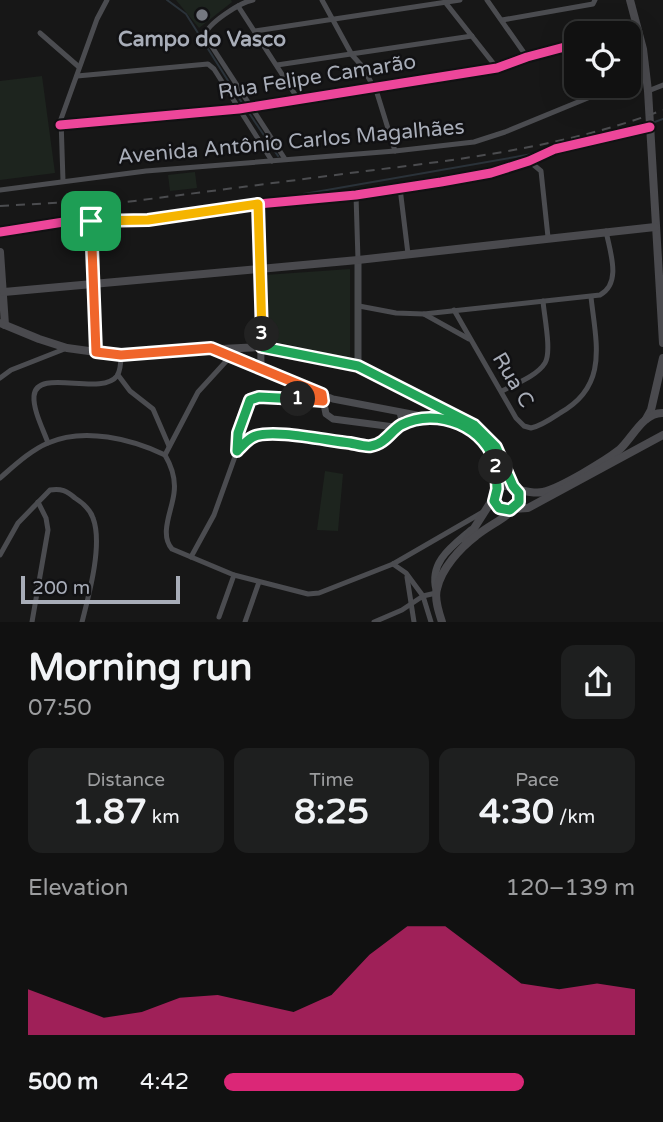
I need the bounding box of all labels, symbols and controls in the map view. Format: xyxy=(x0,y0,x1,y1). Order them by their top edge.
marker: Campo do Vasco xyxy=(194,7,210,23)
map controls xyxy=(564,21,641,98)
button: locate xyxy=(564,21,641,98)
place label: Campo do Vasco xyxy=(118,27,286,52)
street label: Rua Felipe Camarão xyxy=(216,49,418,105)
street label: Avenida Antônio Carlos Magalhães xyxy=(116,114,466,170)
pin xyxy=(61,191,121,251)
icon: arrive xyxy=(72,202,110,240)
pin: 3 xyxy=(244,316,280,352)
text: 3 xyxy=(256,322,267,344)
street label: Rua C xyxy=(487,348,539,412)
pin: 1 xyxy=(280,382,316,416)
text: 1 xyxy=(292,387,303,409)
pin: 2 xyxy=(478,449,514,484)
text: 2 xyxy=(490,455,501,477)
scale bar xyxy=(21,572,180,604)
text: 200 m xyxy=(32,577,90,599)
text: Morning run xyxy=(28,645,252,691)
button: share xyxy=(561,645,635,719)
text: 07:50 xyxy=(28,694,92,722)
text: Distance xyxy=(87,769,165,791)
text: Time xyxy=(309,769,354,791)
text: Pace xyxy=(515,769,559,791)
text: 1.87 xyxy=(72,791,147,833)
text: 8:25 xyxy=(294,791,369,833)
text: 4:30 xyxy=(479,791,554,833)
text: km xyxy=(147,806,180,828)
text: /km xyxy=(554,806,595,828)
text: Elevation xyxy=(28,874,129,902)
text: 120–139 m xyxy=(506,874,635,902)
text: 500 m xyxy=(28,1068,98,1096)
text: 4:42 xyxy=(140,1068,189,1096)

